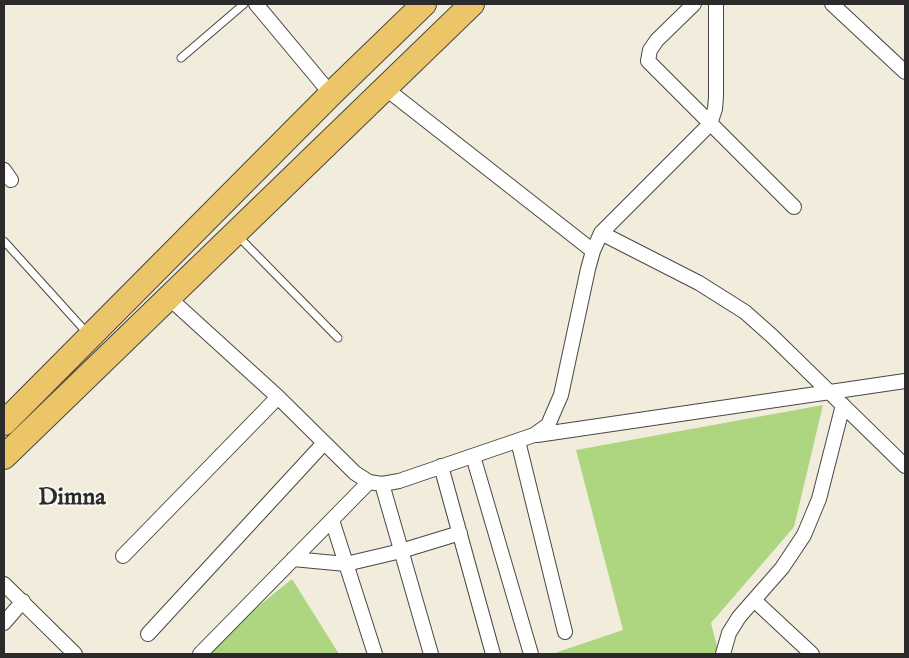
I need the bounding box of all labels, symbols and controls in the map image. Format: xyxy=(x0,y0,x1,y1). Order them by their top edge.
district label: Dimna xyxy=(38,485,106,513)

